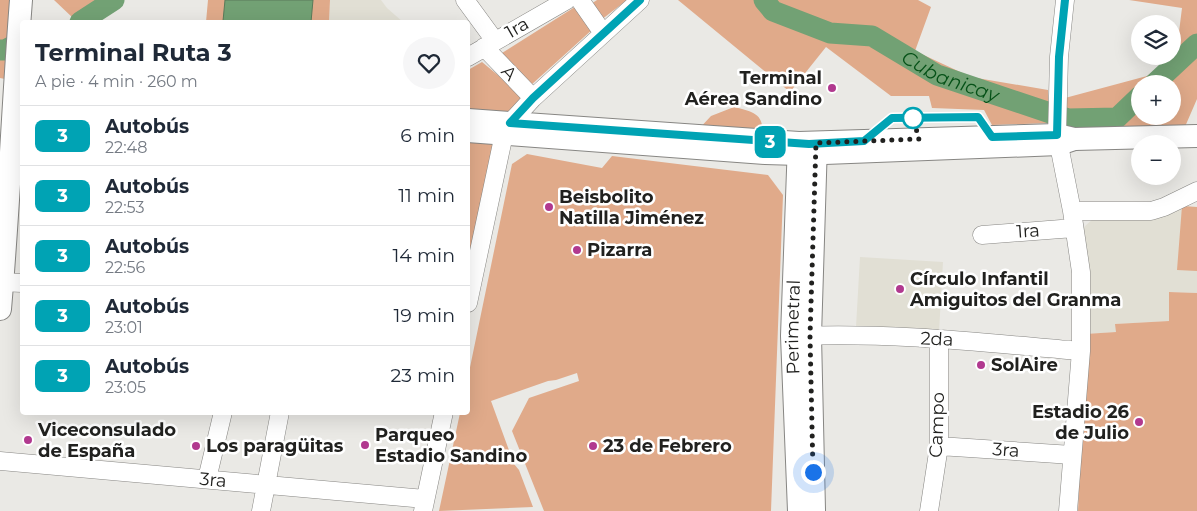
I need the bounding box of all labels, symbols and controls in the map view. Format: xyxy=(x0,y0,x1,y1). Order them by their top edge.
street label: 1ra xyxy=(501,13,533,43)
map controls xyxy=(1131,15,1181,185)
button: layers xyxy=(1131,15,1181,65)
button: heart xyxy=(403,37,455,89)
text: Terminal Ruta 3 xyxy=(35,38,232,67)
water label: Cubanicay xyxy=(898,45,1003,107)
street label: A xyxy=(497,61,522,85)
place label: Terminal Aérea Sandino xyxy=(684,67,822,110)
text: A pie · 4 min · 260 m xyxy=(35,72,198,91)
button: + xyxy=(1131,75,1181,125)
marker: Terminal Aérea Sandino xyxy=(826,82,838,94)
unlabelled marker xyxy=(902,107,924,129)
text: Autobús xyxy=(105,115,189,138)
text: 6 min xyxy=(400,124,455,147)
text: 3 xyxy=(57,125,68,147)
line badge: 3 xyxy=(754,126,786,158)
text: 3 xyxy=(765,131,775,153)
button: − xyxy=(1131,135,1181,185)
text: 22:48 xyxy=(105,138,148,157)
text: Autobús xyxy=(105,175,189,198)
text: 11 min xyxy=(398,184,455,207)
text: 3 xyxy=(57,185,68,207)
place label: Beisbolito Natilla Jiménez xyxy=(559,186,704,229)
text: 22:53 xyxy=(105,198,145,217)
marker: Beisbolito Natilla Jiménez xyxy=(543,201,555,213)
street label: 1ra xyxy=(1015,219,1041,243)
text: Autobús xyxy=(105,235,189,258)
place label: Pizarra xyxy=(587,239,652,261)
text: 14 min xyxy=(392,244,455,267)
marker: Pizarra xyxy=(571,244,583,256)
text: 3 xyxy=(57,245,68,267)
text: 22:56 xyxy=(105,258,145,277)
place label: Círculo Infantil Amiguitos del Granma xyxy=(909,268,1121,311)
street label: Perimetral xyxy=(781,279,805,375)
marker: Círculo Infantil Amiguitos del Granma xyxy=(894,283,906,295)
text: Autobús xyxy=(105,295,189,318)
text: 19 min xyxy=(393,304,455,327)
text: 3 xyxy=(57,305,68,327)
text: 23:01 xyxy=(105,318,143,337)
street label: 2da xyxy=(920,327,954,351)
place label: SolAire xyxy=(991,354,1058,376)
text: Autobús xyxy=(105,355,189,378)
marker: SolAire xyxy=(975,359,987,371)
text: 23 min xyxy=(390,364,455,387)
text: 3 xyxy=(57,365,68,387)
text: 23:05 xyxy=(105,378,146,397)
street label: Campo xyxy=(925,392,949,458)
place label: Estadio 26 de Julio xyxy=(1032,401,1130,444)
marker: Estadio 26 de Julio xyxy=(1133,416,1145,428)
place label: Viceconsulado de España xyxy=(37,419,176,462)
place label: Parqueo Estadio Sandino xyxy=(375,424,527,467)
marker: Viceconsulado de España xyxy=(22,434,34,446)
place label: Los paragüitas xyxy=(206,435,344,457)
place label: 23 de Febrero xyxy=(603,435,732,457)
street label: 3ra xyxy=(992,438,1020,462)
marker: Parqueo Estadio Sandino xyxy=(359,439,371,451)
marker: Los paragüitas xyxy=(190,440,202,452)
marker: 23 de Febrero xyxy=(587,440,599,452)
your location xyxy=(801,460,826,485)
street label: 3ra xyxy=(198,468,228,492)

